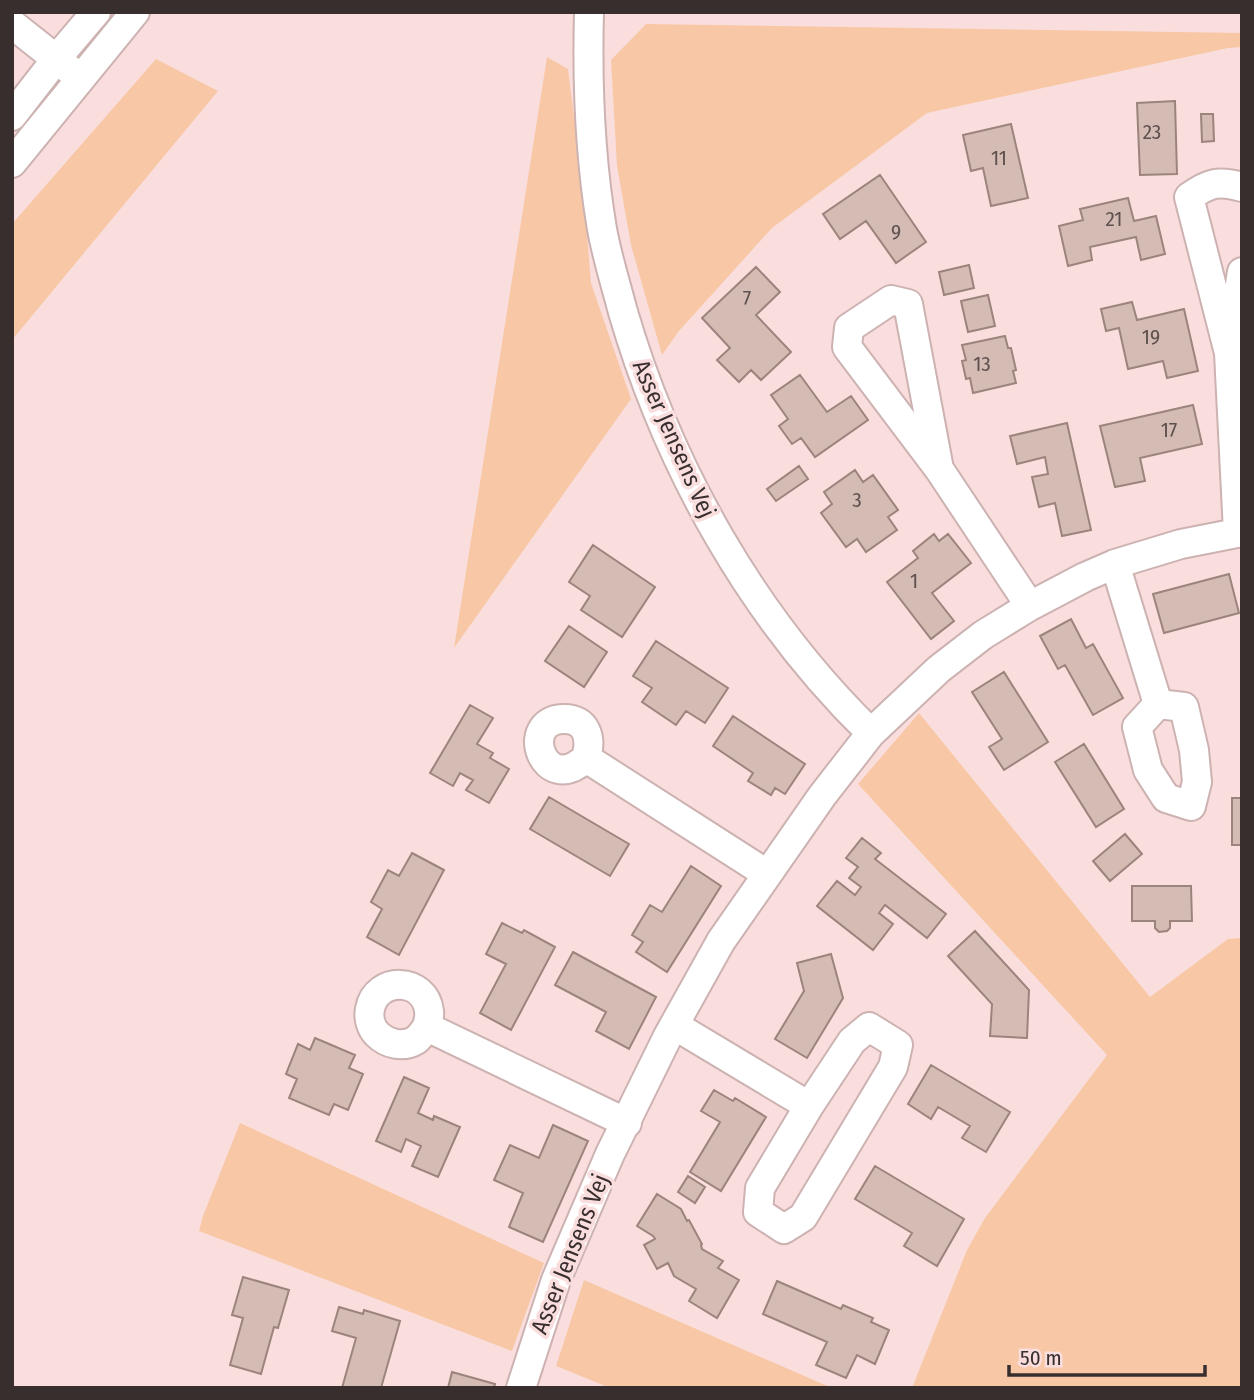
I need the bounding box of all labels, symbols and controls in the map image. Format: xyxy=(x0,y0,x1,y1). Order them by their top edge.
house number: 23 xyxy=(1143,119,1161,145)
house number: 11 xyxy=(991,145,1007,171)
house number: 21 xyxy=(1106,206,1123,232)
house number: 9 xyxy=(891,219,901,245)
house number: 7 xyxy=(743,285,751,311)
house number: 19 xyxy=(1142,324,1160,350)
house number: 13 xyxy=(973,351,991,377)
street label: Asser Jensens Vej xyxy=(627,356,721,522)
house number: 17 xyxy=(1161,417,1177,443)
house number: 3 xyxy=(852,487,862,513)
house number: 1 xyxy=(910,568,918,594)
street label: Asser Jensens Vej xyxy=(525,1170,615,1338)
scale bar xyxy=(1009,1334,1205,1378)
text: 50 m xyxy=(1020,1345,1062,1371)

